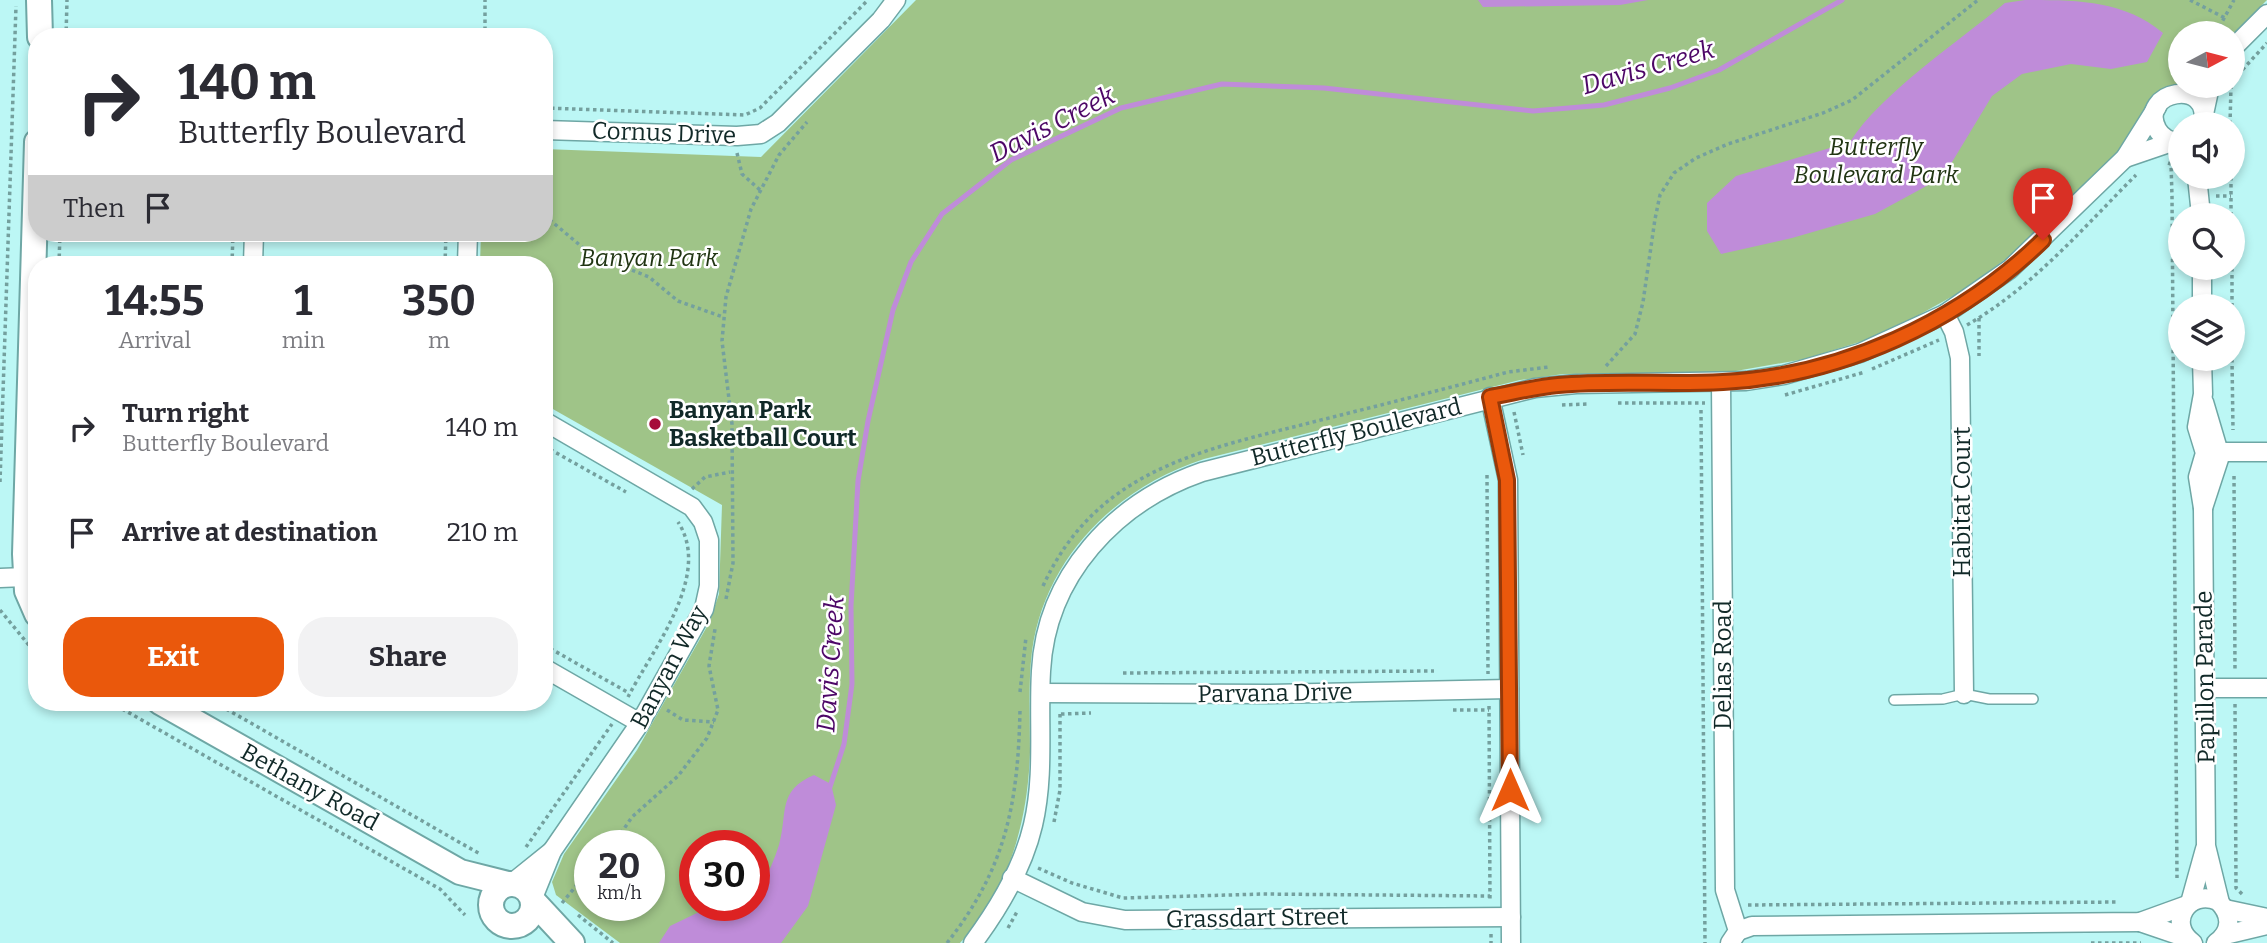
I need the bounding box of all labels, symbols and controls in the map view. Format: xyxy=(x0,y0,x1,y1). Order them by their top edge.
north arrow xyxy=(2168,21,2245,98)
map controls xyxy=(2168,21,2245,371)
water label: Davis Creek xyxy=(1578,34,1719,101)
text: 140 m xyxy=(178,53,316,112)
icon: right xyxy=(63,56,154,147)
water label: Davis Creek xyxy=(984,79,1121,169)
button: sound xyxy=(2168,112,2245,189)
text: Butterfly Boulevard xyxy=(178,113,466,151)
street label: Cornus Drive xyxy=(591,116,737,150)
park label: Butterfly Boulevard Park xyxy=(1794,133,1959,189)
pin xyxy=(2013,168,2073,240)
icon: arrive xyxy=(2024,179,2062,217)
icon: arrive xyxy=(139,189,177,227)
text: Then xyxy=(63,193,125,224)
button: search xyxy=(2168,203,2245,280)
park label: Banyan Park xyxy=(580,244,719,272)
text: 14:55 xyxy=(105,276,205,326)
text: 1 xyxy=(294,276,312,326)
text: 350 xyxy=(402,276,476,326)
button: layers xyxy=(2168,294,2245,371)
text: Arrival xyxy=(118,326,191,354)
text: min xyxy=(282,326,325,354)
text: m xyxy=(428,326,450,354)
street label: Butterfly Boulevard xyxy=(1248,392,1464,472)
place label: Banyan Park Basketball Court xyxy=(669,396,857,452)
text: Turn right xyxy=(122,398,249,429)
icon: right xyxy=(63,409,101,447)
text: 140 m xyxy=(446,412,518,443)
marker: Banyan Park Basketball Court xyxy=(647,416,663,432)
street label: Habitat Court xyxy=(1948,426,1976,577)
text: Butterfly Boulevard xyxy=(122,429,329,457)
icon: arrive xyxy=(63,514,101,552)
text: Arrive at destination xyxy=(122,517,377,548)
text: 210 m xyxy=(447,517,518,548)
street label: Papillon Parade xyxy=(2189,590,2221,764)
water label: Davis Creek xyxy=(810,594,851,733)
street label: Banyan Way xyxy=(625,600,713,733)
street label: Delias Road xyxy=(1709,600,1737,730)
button: Exit xyxy=(63,617,284,697)
button: Share xyxy=(298,617,518,697)
street label: Parvana Drive xyxy=(1197,678,1353,708)
street label: Bethany Road xyxy=(236,738,384,836)
position arrow xyxy=(1473,753,1547,827)
speed limit sign: 30 xyxy=(679,830,770,921)
text: 20 xyxy=(599,845,640,887)
text: km/h xyxy=(597,882,642,904)
street label: Grassdart Street xyxy=(1166,902,1349,934)

